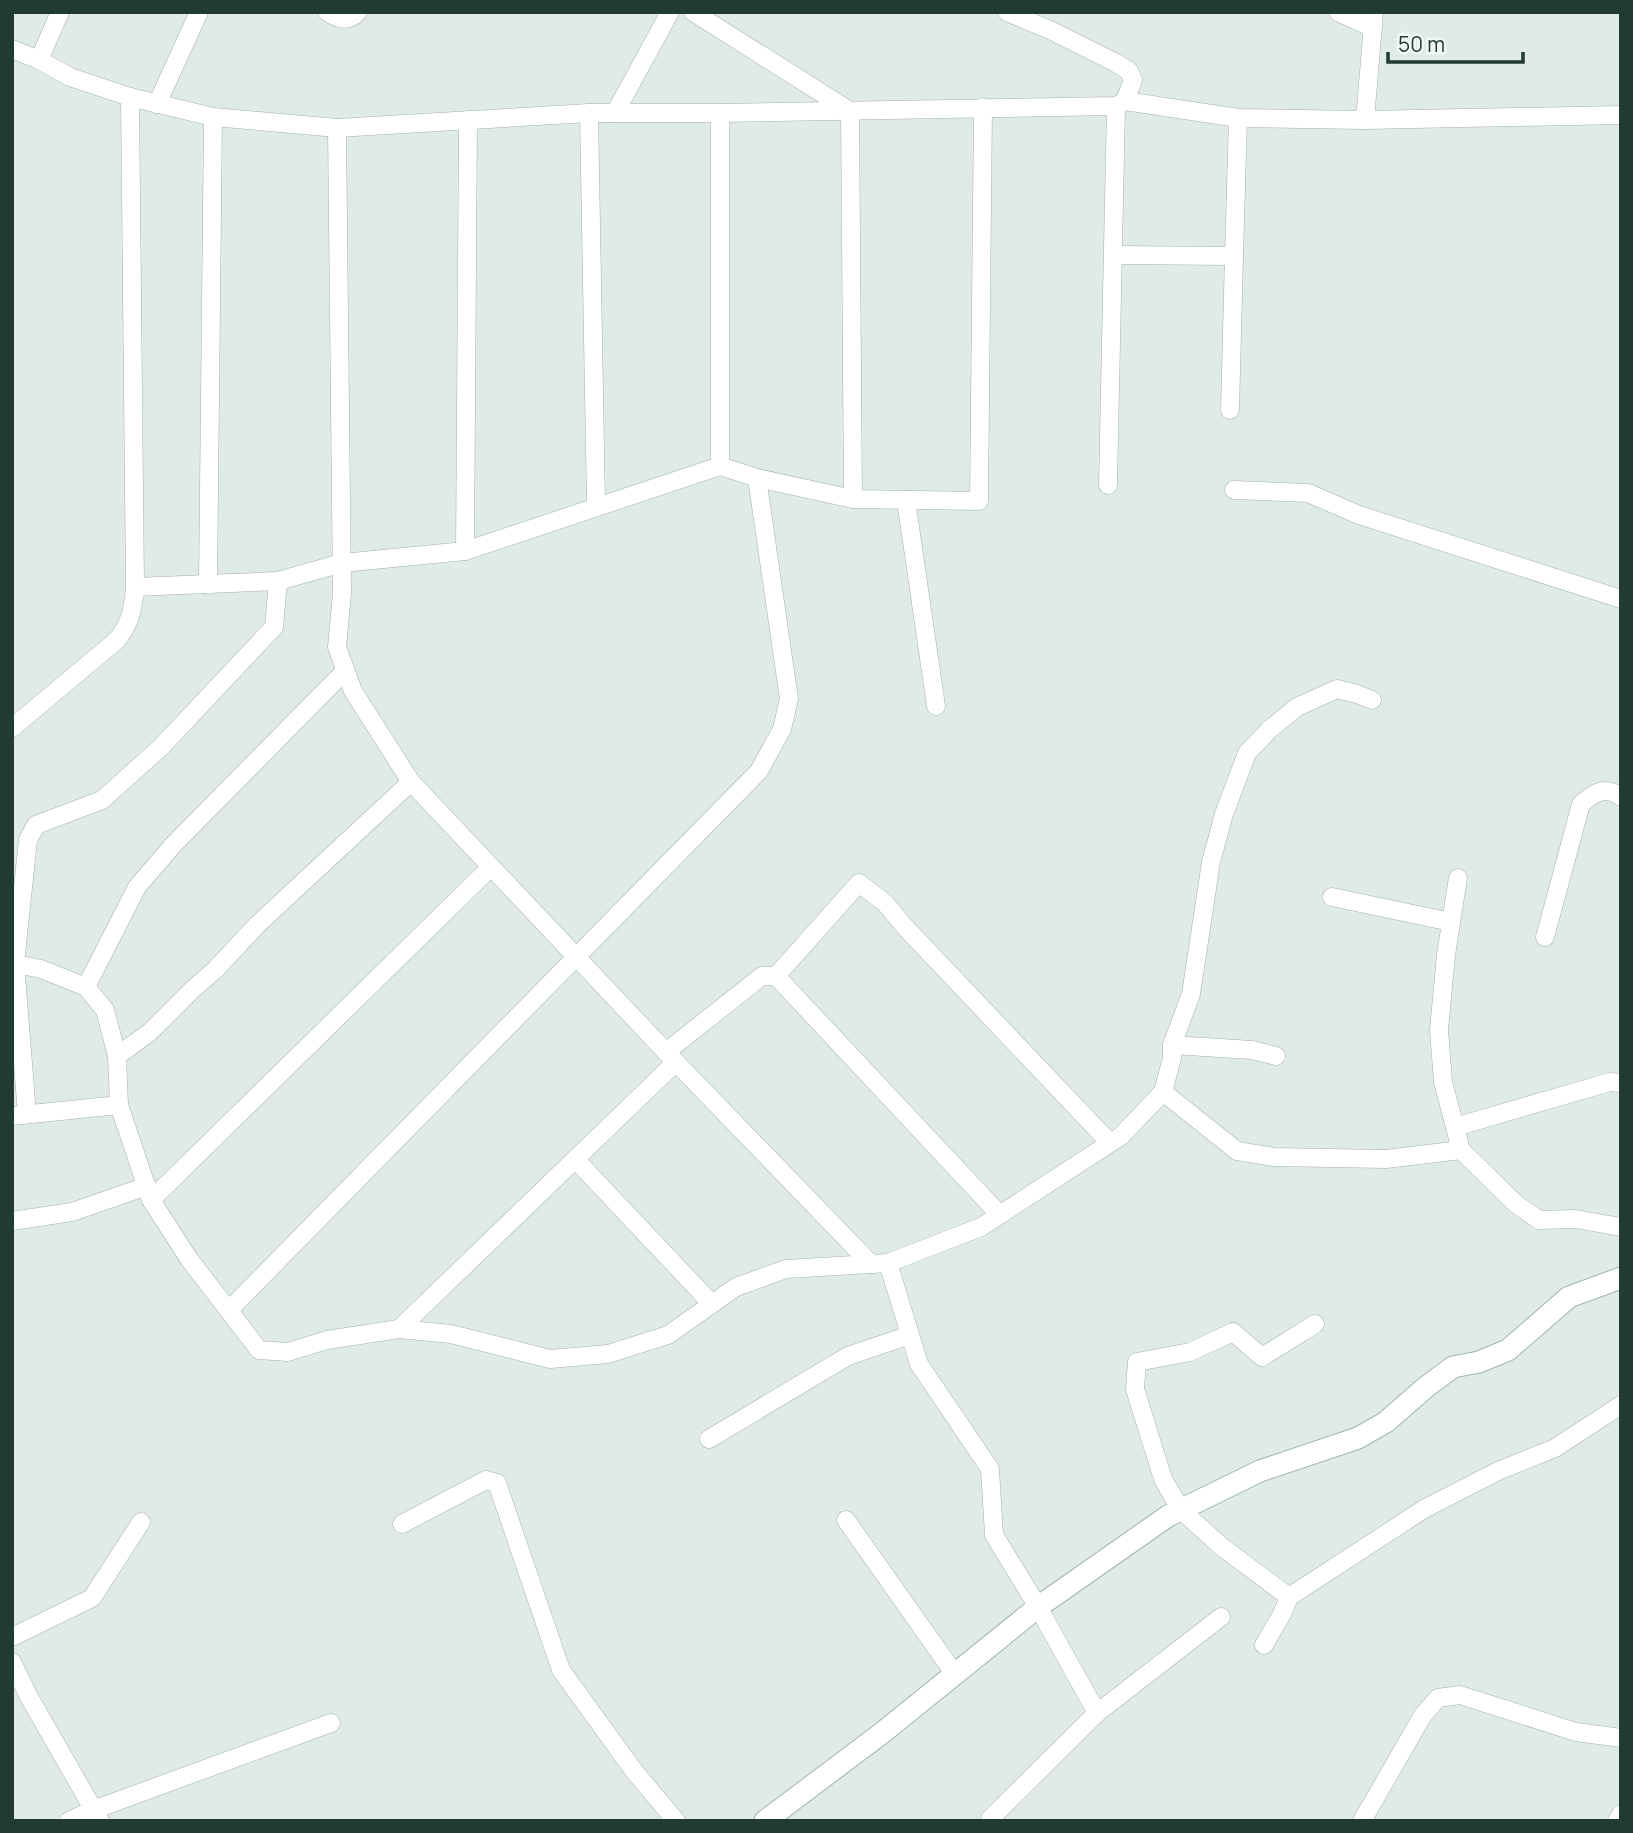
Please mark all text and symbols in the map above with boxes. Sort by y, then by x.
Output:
scale bar [1388,21,1523,65]
text: 50 m [1398,30,1445,58]

